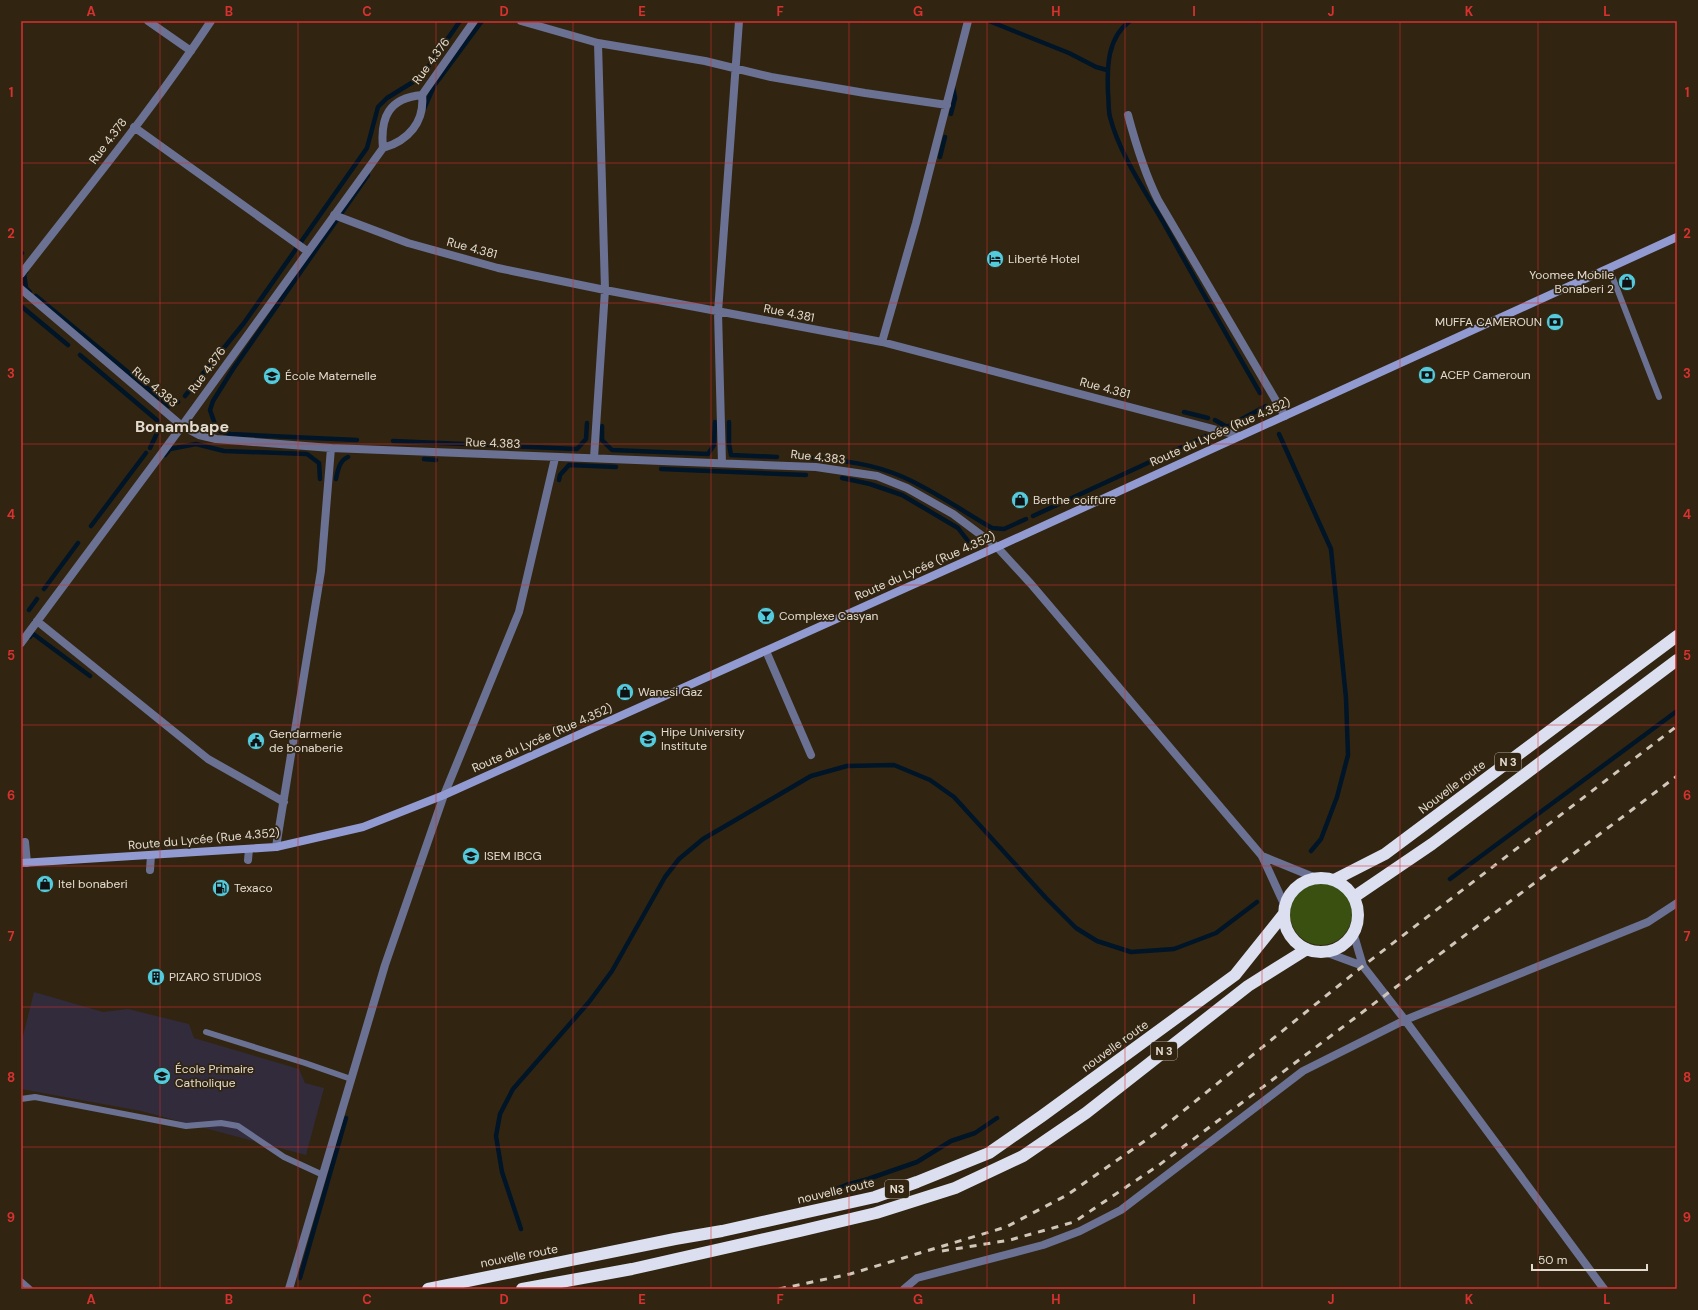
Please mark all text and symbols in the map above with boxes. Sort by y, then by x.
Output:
text: A [86,3,96,20]
text: B [225,3,233,20]
text: C [362,3,372,20]
text: D [499,3,509,20]
text: E [638,3,646,20]
text: F [776,3,784,20]
text: G [913,3,923,20]
text: H [1051,3,1061,20]
text: I [1192,3,1196,20]
text: J [1327,3,1335,20]
text: K [1465,3,1474,20]
text: L [1603,3,1611,20]
street label: Rue 4.376 [409,34,453,88]
text: 1 [9,84,13,101]
text: 1 [1685,84,1689,101]
street label: Rue 4.378 [85,115,131,167]
text: 2 [7,225,15,242]
text: 2 [1683,225,1691,242]
street label: Rue 4.381 [445,234,499,262]
hotel icon: Liberté Hotel [985,249,1005,269]
place label: Liberté Hotel [1008,251,1080,267]
place label: Yoomee Mobile Bonaberi 2 [1529,267,1614,297]
shop icon: Yoomee Mobile Bonaberi 2 [1617,272,1637,292]
street label: Rue 4.381 [762,300,816,326]
bank icon: MUFFA CAMEROUN [1545,312,1565,332]
place label: MUFFA CAMEROUN [1435,314,1542,330]
street label: Rue 4.376 [185,343,229,397]
street label: Rue 4.383 [129,363,181,411]
text: 3 [7,365,15,382]
bank icon: ACEP Cameroun [1417,365,1437,385]
text: 3 [1683,365,1691,382]
school or university icon: École Maternelle [262,366,282,386]
place label: ACEP Cameroun [1440,367,1531,383]
place label: École Maternelle [285,368,377,384]
street label: Rue 4.381 [1078,374,1132,402]
street label: Route du Lycée (Rue 4.352) [1147,394,1293,470]
district label: Bonambape [135,416,229,437]
street label: Rue 4.383 [465,434,521,452]
street label: Rue 4.383 [790,446,846,468]
shop icon: Berthe coiffure [1010,490,1030,510]
place label: Berthe coiffure [1033,492,1116,508]
text: 4 [7,506,15,523]
text: 4 [1683,506,1691,523]
street label: Route du Lycée (Rue 4.352) [852,528,998,604]
bar icon: Complexe Casyan [756,606,776,626]
place label: Complexe Casyan [779,608,879,624]
text: 5 [7,647,15,664]
text: 5 [1683,647,1691,664]
shop icon: Wanesi Gaz [615,682,635,702]
place label: Wanesi Gaz [638,684,702,700]
street label: Route du Lycée (Rue 4.352) [469,700,615,776]
place label: Hipe University Institute [661,724,745,754]
place label: Gendarmerie de bonaberie [269,726,343,756]
school or university icon: Hipe University Institute [638,729,658,749]
public building icon: Gendarmerie de bonaberie [246,731,266,751]
road number: N 3 [1495,753,1521,771]
street label: Nouvelle route [1415,756,1489,817]
text: 6 [7,787,15,804]
text: 6 [1683,787,1691,804]
street label: Route du Lycée (Rue 4.352) [128,824,280,854]
school or university icon: ISEM IBCG [461,846,481,866]
place label: ISEM IBCG [484,848,542,864]
shop icon: Itel bonaberi [35,874,55,894]
place label: Itel bonaberi [58,876,128,892]
fuel station icon: Texaco [211,878,231,898]
place label: Texaco [234,880,273,896]
text: 7 [8,928,15,945]
text: 7 [1684,928,1691,945]
building icon: PIZARO STUDIOS [146,967,166,987]
place label: PIZARO STUDIOS [169,969,262,985]
street label: nouvelle route [1078,1016,1152,1076]
road number: N 3 [1151,1042,1177,1060]
place label: École Primaire Catholique [175,1061,254,1091]
school or university icon: École Primaire Catholique [152,1066,172,1086]
text: 8 [7,1069,15,1086]
text: 8 [1683,1069,1691,1086]
street label: nouvelle route [796,1174,876,1208]
road number: N3 [885,1180,909,1198]
text: 9 [7,1209,15,1226]
text: 9 [1683,1209,1691,1226]
street label: nouvelle route [479,1241,559,1271]
scale bar [1532,1246,1647,1272]
text: 50 m [1538,1252,1567,1268]
text: A [86,1291,96,1308]
text: B [225,1291,233,1308]
text: C [362,1291,372,1308]
text: D [499,1291,509,1308]
text: E [638,1291,646,1308]
text: F [776,1291,784,1308]
text: G [913,1291,923,1308]
text: H [1051,1291,1061,1308]
text: I [1192,1291,1196,1308]
text: J [1327,1291,1335,1308]
text: K [1465,1291,1474,1308]
text: L [1603,1291,1611,1308]

